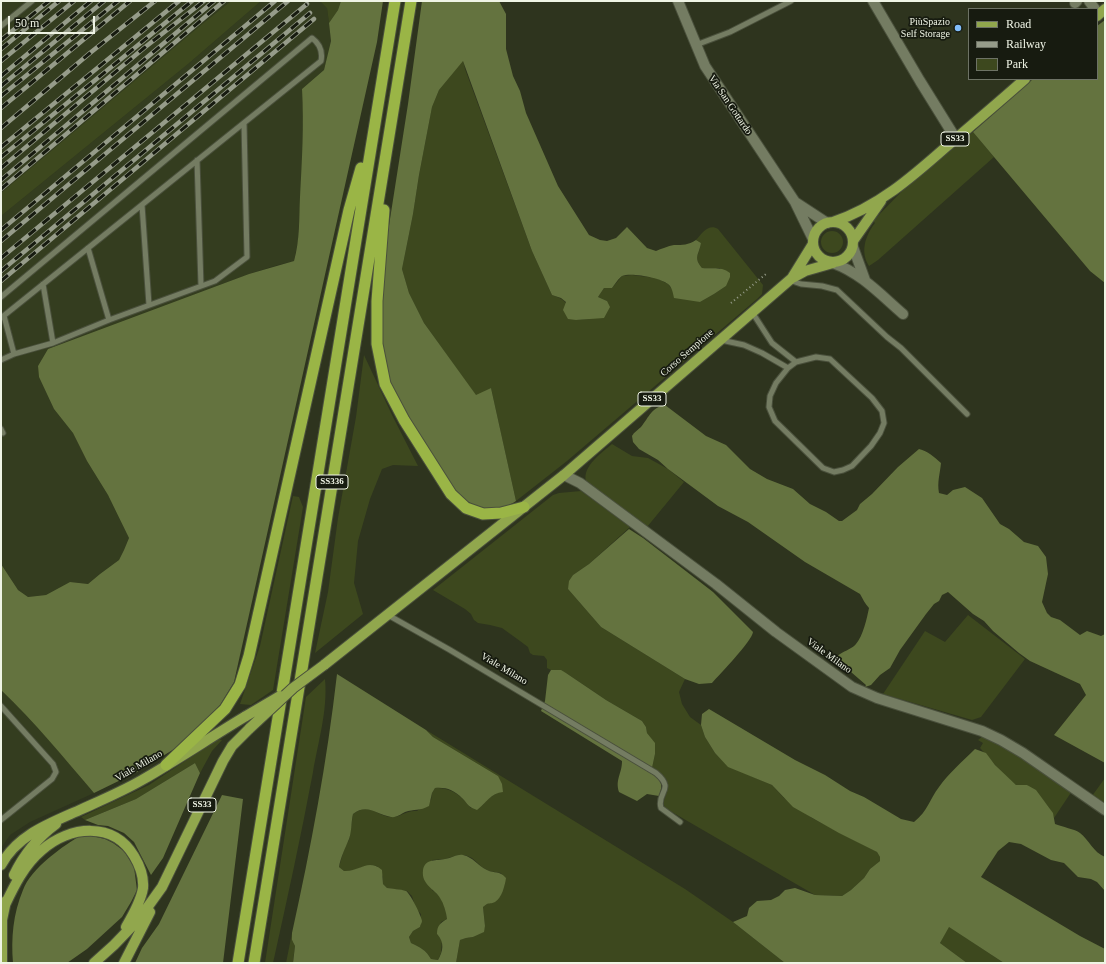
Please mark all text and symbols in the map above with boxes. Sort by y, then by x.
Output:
scale bar [10,8,97,34]
legend [968,8,1098,80]
text: 50 m [15,16,39,30]
place label: PiùSpazio Self Storage [901,16,950,40]
text: Road [1006,17,1031,31]
marker: PiùSpazio Self Storage [953,23,963,33]
text: Railway [1006,37,1046,51]
text: Park [1006,57,1028,71]
street label: Via San Gottardo [706,73,754,137]
road number: SS33 [941,132,969,146]
street label: Corso Sempione [658,327,716,379]
road number: SS33 [638,392,666,406]
road number: SS336 [316,475,348,489]
street label: Viale Milano [804,636,854,676]
street label: Viale Milano [478,650,530,688]
street label: Viale Milano [113,748,165,784]
road number: SS33 [188,798,216,812]

